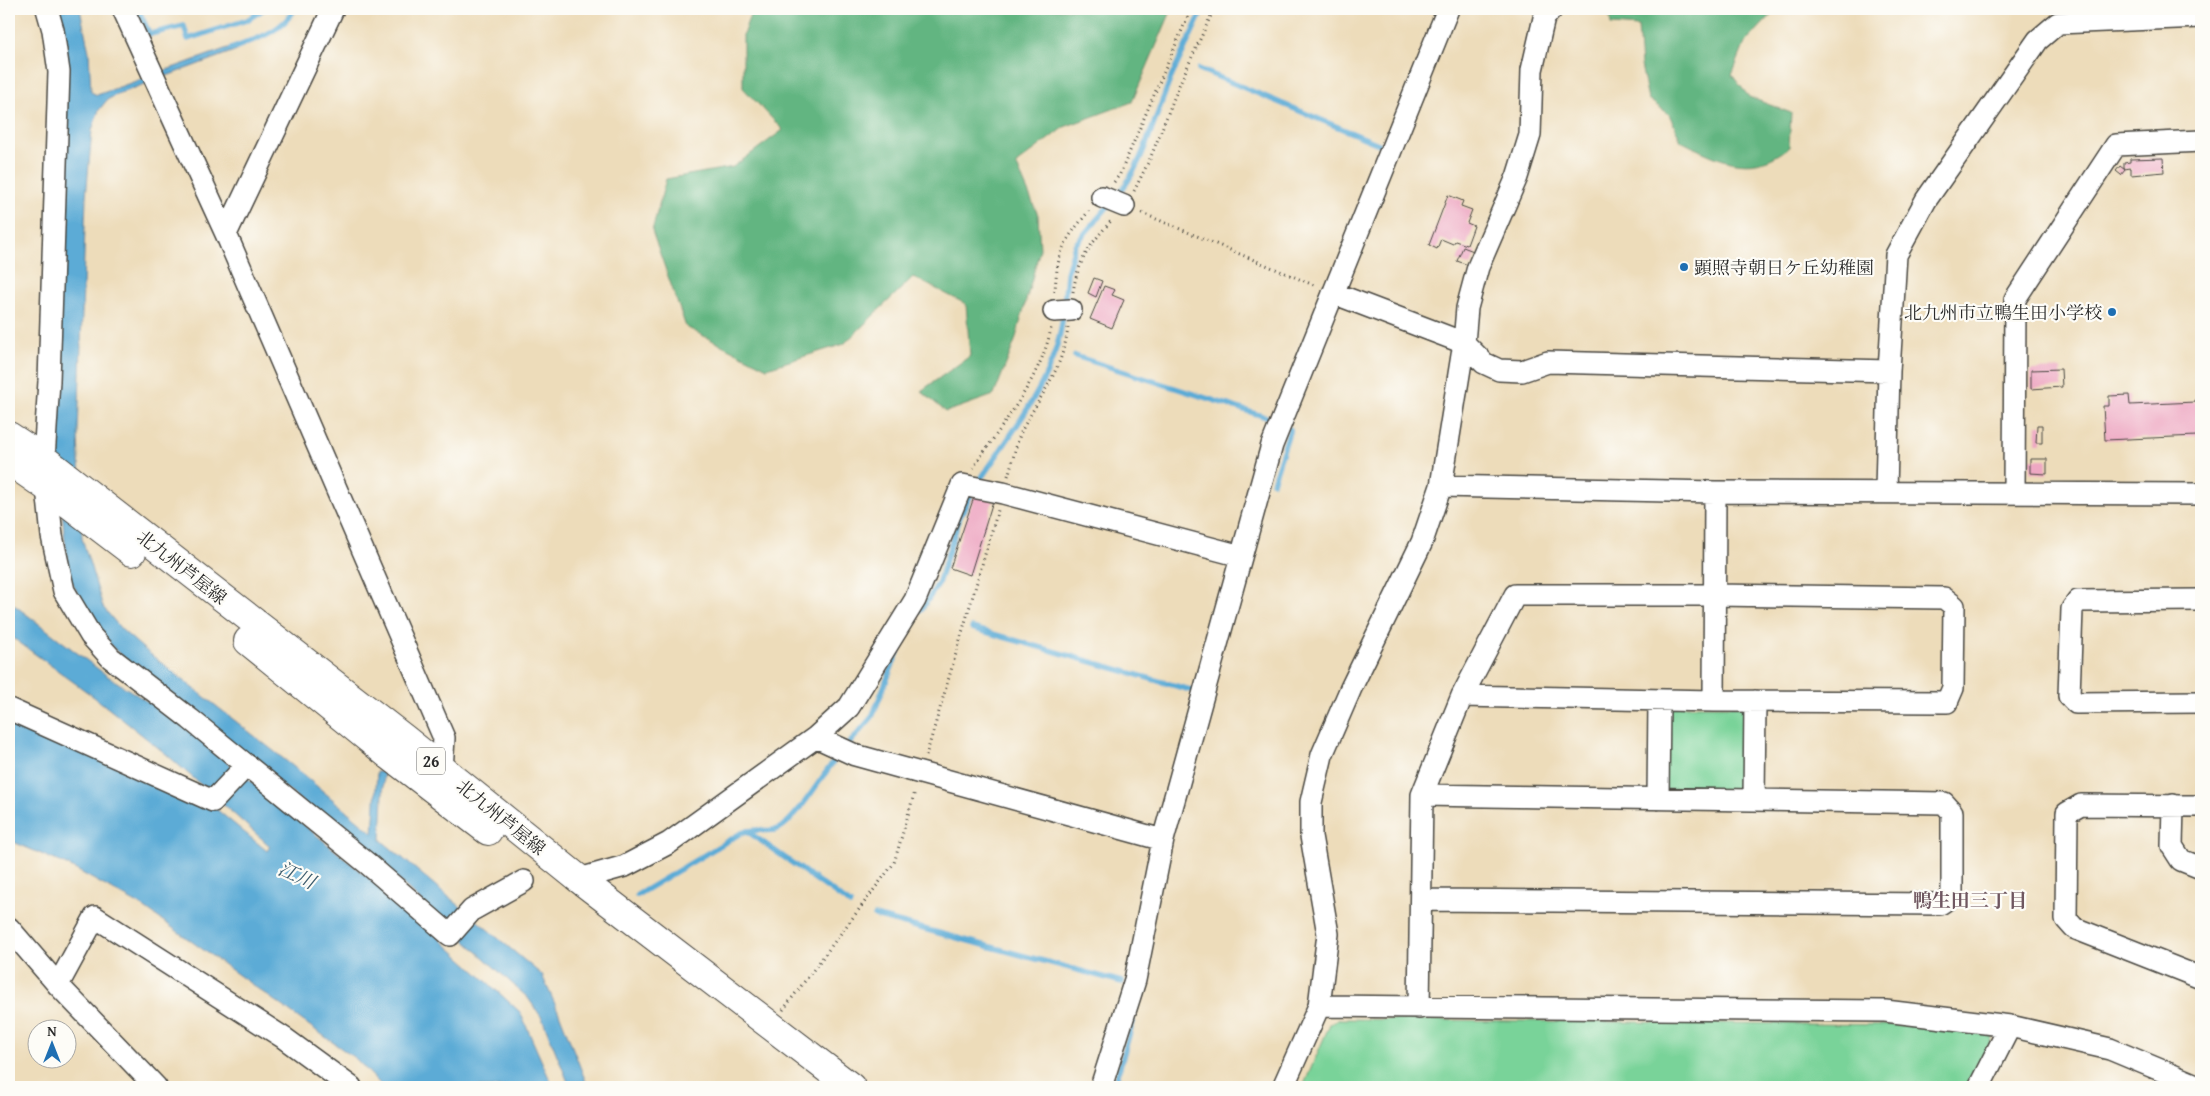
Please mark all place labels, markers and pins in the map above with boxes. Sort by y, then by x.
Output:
place label: 顕照寺朝日ケ丘幼稚園 [1694,254,1874,281]
marker: 顕照寺朝日ケ丘幼稚園 [1678,261,1690,273]
place label: 北九州市立鴨生田小学校 [1904,299,2102,326]
marker: 北九州市立鴨生田小学校 [2106,306,2118,318]

